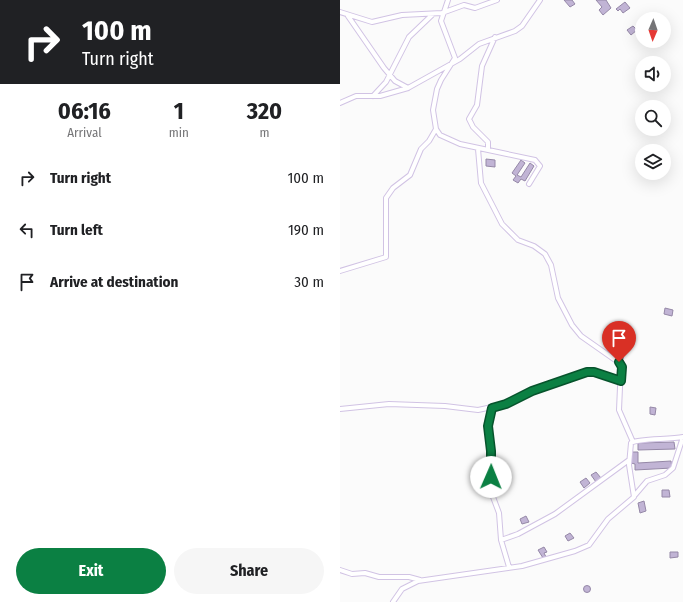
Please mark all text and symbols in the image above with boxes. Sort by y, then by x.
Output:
north arrow [635,12,671,48]
map controls [635,12,671,180]
text: 100 m [82,14,152,47]
icon: right [16,16,68,68]
text: Turn right [82,48,154,70]
button: sound [635,56,671,92]
text: 06:16 [58,97,111,125]
text: 1 [174,97,184,125]
text: 320 [247,97,282,125]
button: search [635,100,671,136]
text: Arrival [67,125,102,140]
text: min [169,125,189,140]
text: m [259,125,269,140]
button: layers [635,144,671,180]
icon: right [16,167,38,189]
text: Turn right [50,169,111,187]
text: 100 m [287,169,324,187]
icon: left [16,219,38,241]
text: Turn left [50,221,103,239]
text: 190 m [288,221,324,239]
icon: arrive [16,271,38,293]
text: Arrive at destination [50,273,178,291]
text: 30 m [294,273,324,291]
pin [602,321,636,362]
icon: arrive [608,327,630,349]
position arrow [470,456,512,498]
button: Exit [16,548,166,594]
button: Share [174,548,324,594]

